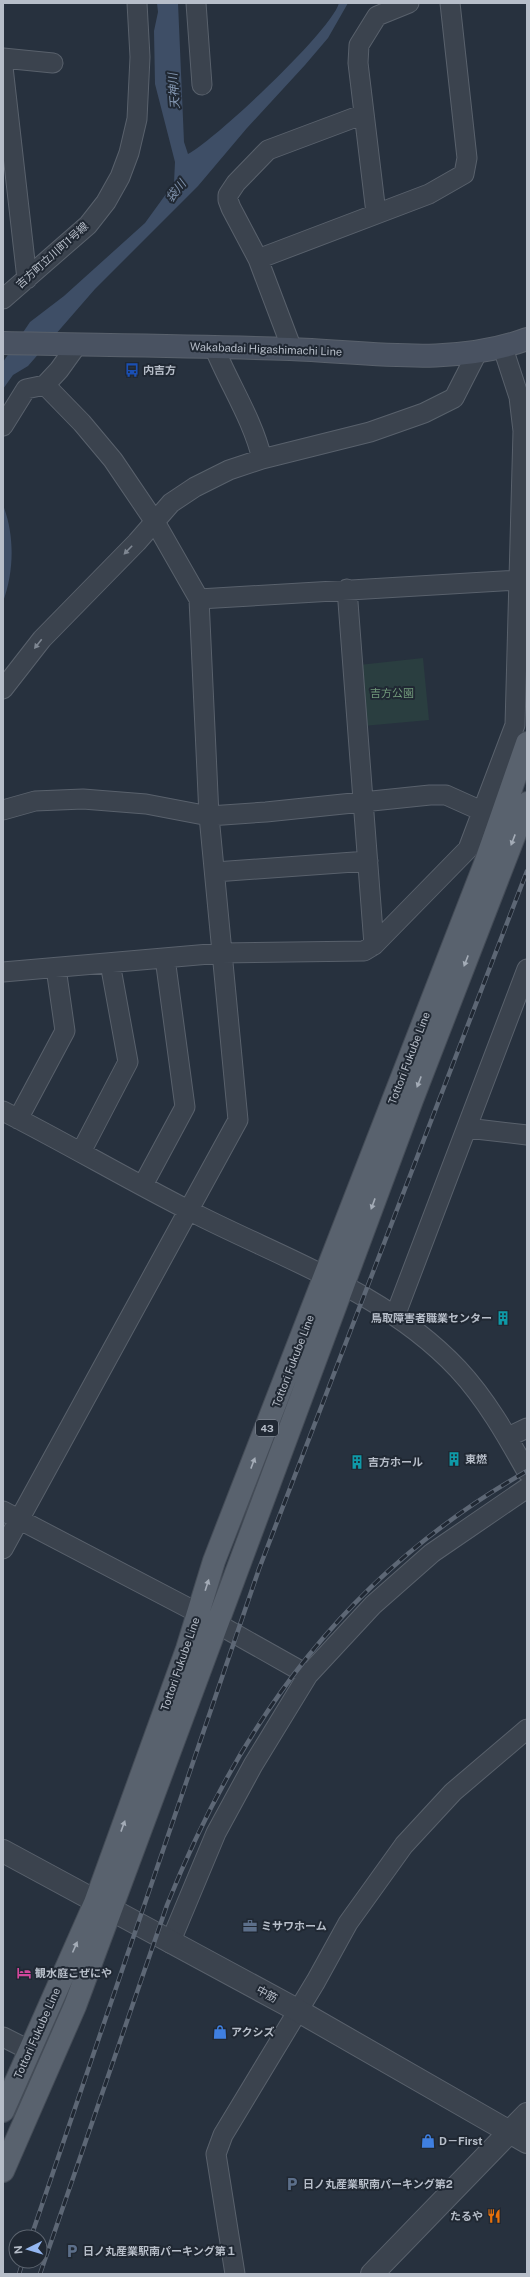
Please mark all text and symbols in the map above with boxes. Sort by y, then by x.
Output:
water label: 天神川 [166,71,182,109]
water label: 袋川 [163,176,190,205]
street label: 吉方町立川町1号線 [14,220,90,290]
street label: Wakabadai Higashimachi Line [190,340,342,358]
bus stop icon: 内吉方 [124,362,140,378]
place label: 内吉方 [143,364,176,376]
one-way arrow [123,545,133,555]
one-way arrow [34,638,42,649]
park label: 吉方公園 [370,687,414,699]
one-way arrow [510,834,516,846]
one-way arrow [463,956,469,968]
street label: Tottori Fukube Line [386,1010,432,1106]
one-way arrow [415,1077,421,1089]
one-way arrow [370,1198,376,1210]
building icon: 鳥取障害者職業センター [495,1310,511,1326]
place label: 鳥取障害者職業センター [371,1312,492,1324]
street label: Tottori Fukube Line [270,1313,316,1409]
road number: 43 [256,1420,278,1436]
building icon: 東燃 [446,1451,462,1467]
place label: 東燃 [465,1453,487,1465]
building icon: 吉方ホール [349,1454,365,1470]
place label: 吉方ホール [368,1456,423,1468]
one-way arrow [250,1457,256,1469]
one-way arrow [204,1578,210,1590]
street label: Tottori Fukube Line [158,1616,202,1712]
one-way arrow [120,1820,126,1832]
office icon: ミサワホーム [242,1918,258,1934]
place label: ミサワホーム [261,1920,327,1932]
one-way arrow [72,1942,78,1953]
hotel icon: 観水庭こぜにや [16,1965,32,1981]
place label: 観水庭こぜにや [35,1967,112,1979]
street label: 中筋 [254,1984,280,2004]
street label: Tottori Fukube Line [12,1986,62,2080]
shop icon: アクシズ [212,2024,228,2040]
place label: アクシズ [231,2026,274,2038]
shop icon: D－First [420,2133,436,2149]
place label: D－First [439,2135,483,2147]
parking icon: 日ノ丸産業駅南パーキング第2 [284,2176,300,2192]
place label: 日ノ丸産業駅南パーキング第2 [303,2178,453,2190]
restaurant icon: たるや [486,2208,502,2224]
place label: たるや [450,2210,483,2222]
north arrow [8,2229,48,2269]
parking icon: 日ノ丸産業駅南パーキング第１ [64,2243,80,2259]
text: N [12,2245,24,2255]
place label: 日ノ丸産業駅南パーキング第１ [83,2245,237,2257]

